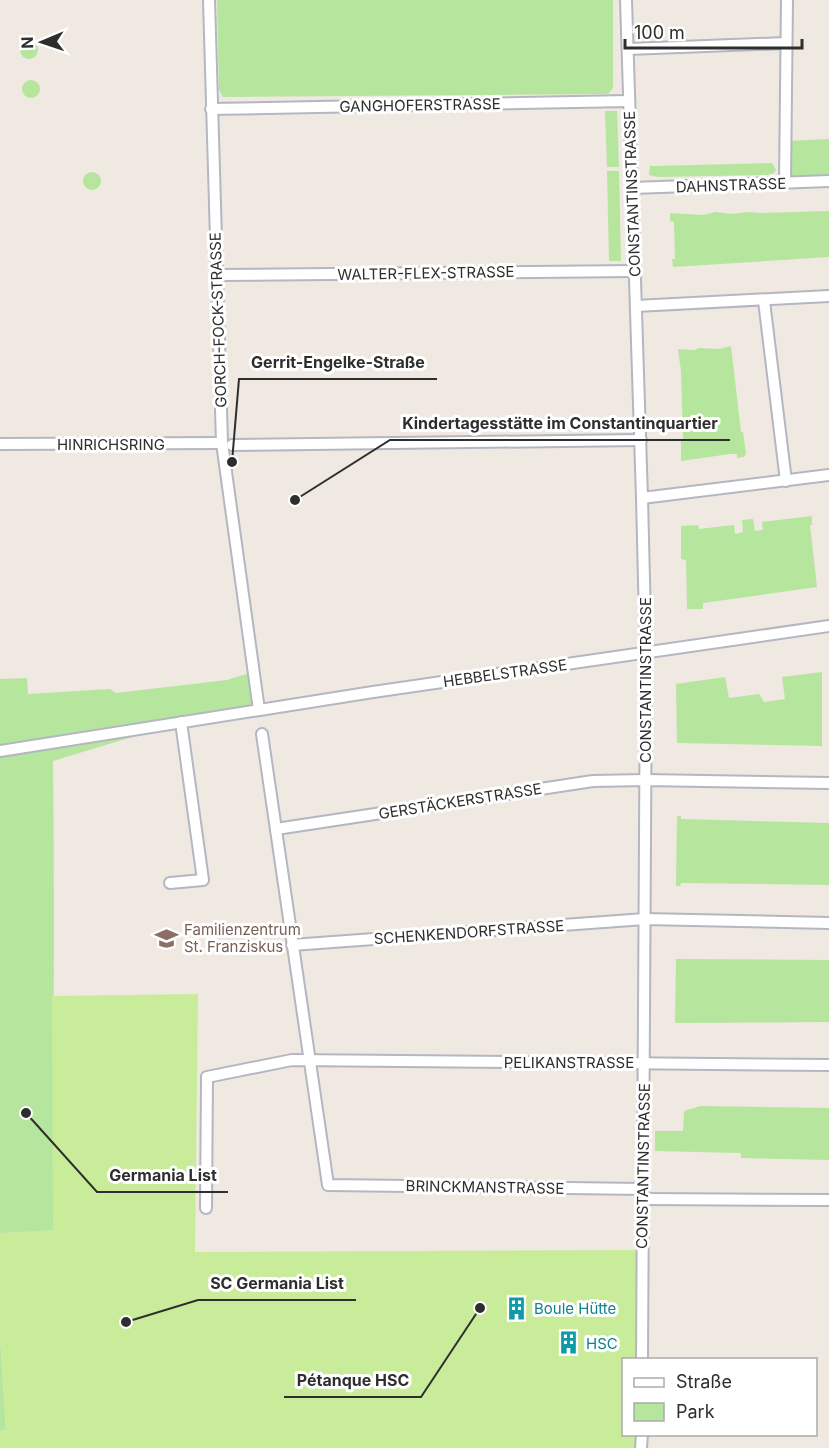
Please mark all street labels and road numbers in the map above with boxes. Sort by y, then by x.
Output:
street label: GANGHOFERSTRASSE [339,94,501,116]
street label: CONSTANTINSTRASSE [620,111,644,277]
street label: DAHNSTRASSE [675,174,787,196]
street label: GORCH-FOCK-STRASSE [205,232,231,408]
street label: WALTER-FLEX-STRASSE [337,262,515,284]
street label: HINRICHSRING [57,435,165,454]
street label: CONSTANTINSTRASSE [636,597,655,763]
street label: HEBBELSTRASSE [442,655,568,691]
street label: GERSTÄCKERSTRASSE [377,779,543,823]
street label: SCHENKENDORFSTRASSE [373,916,565,948]
street label: PELIKANSTRASSE [504,1053,634,1072]
street label: CONSTANTINSTRASSE [632,1083,654,1249]
street label: BRINCKMANSTRASSE [406,1176,564,1198]

